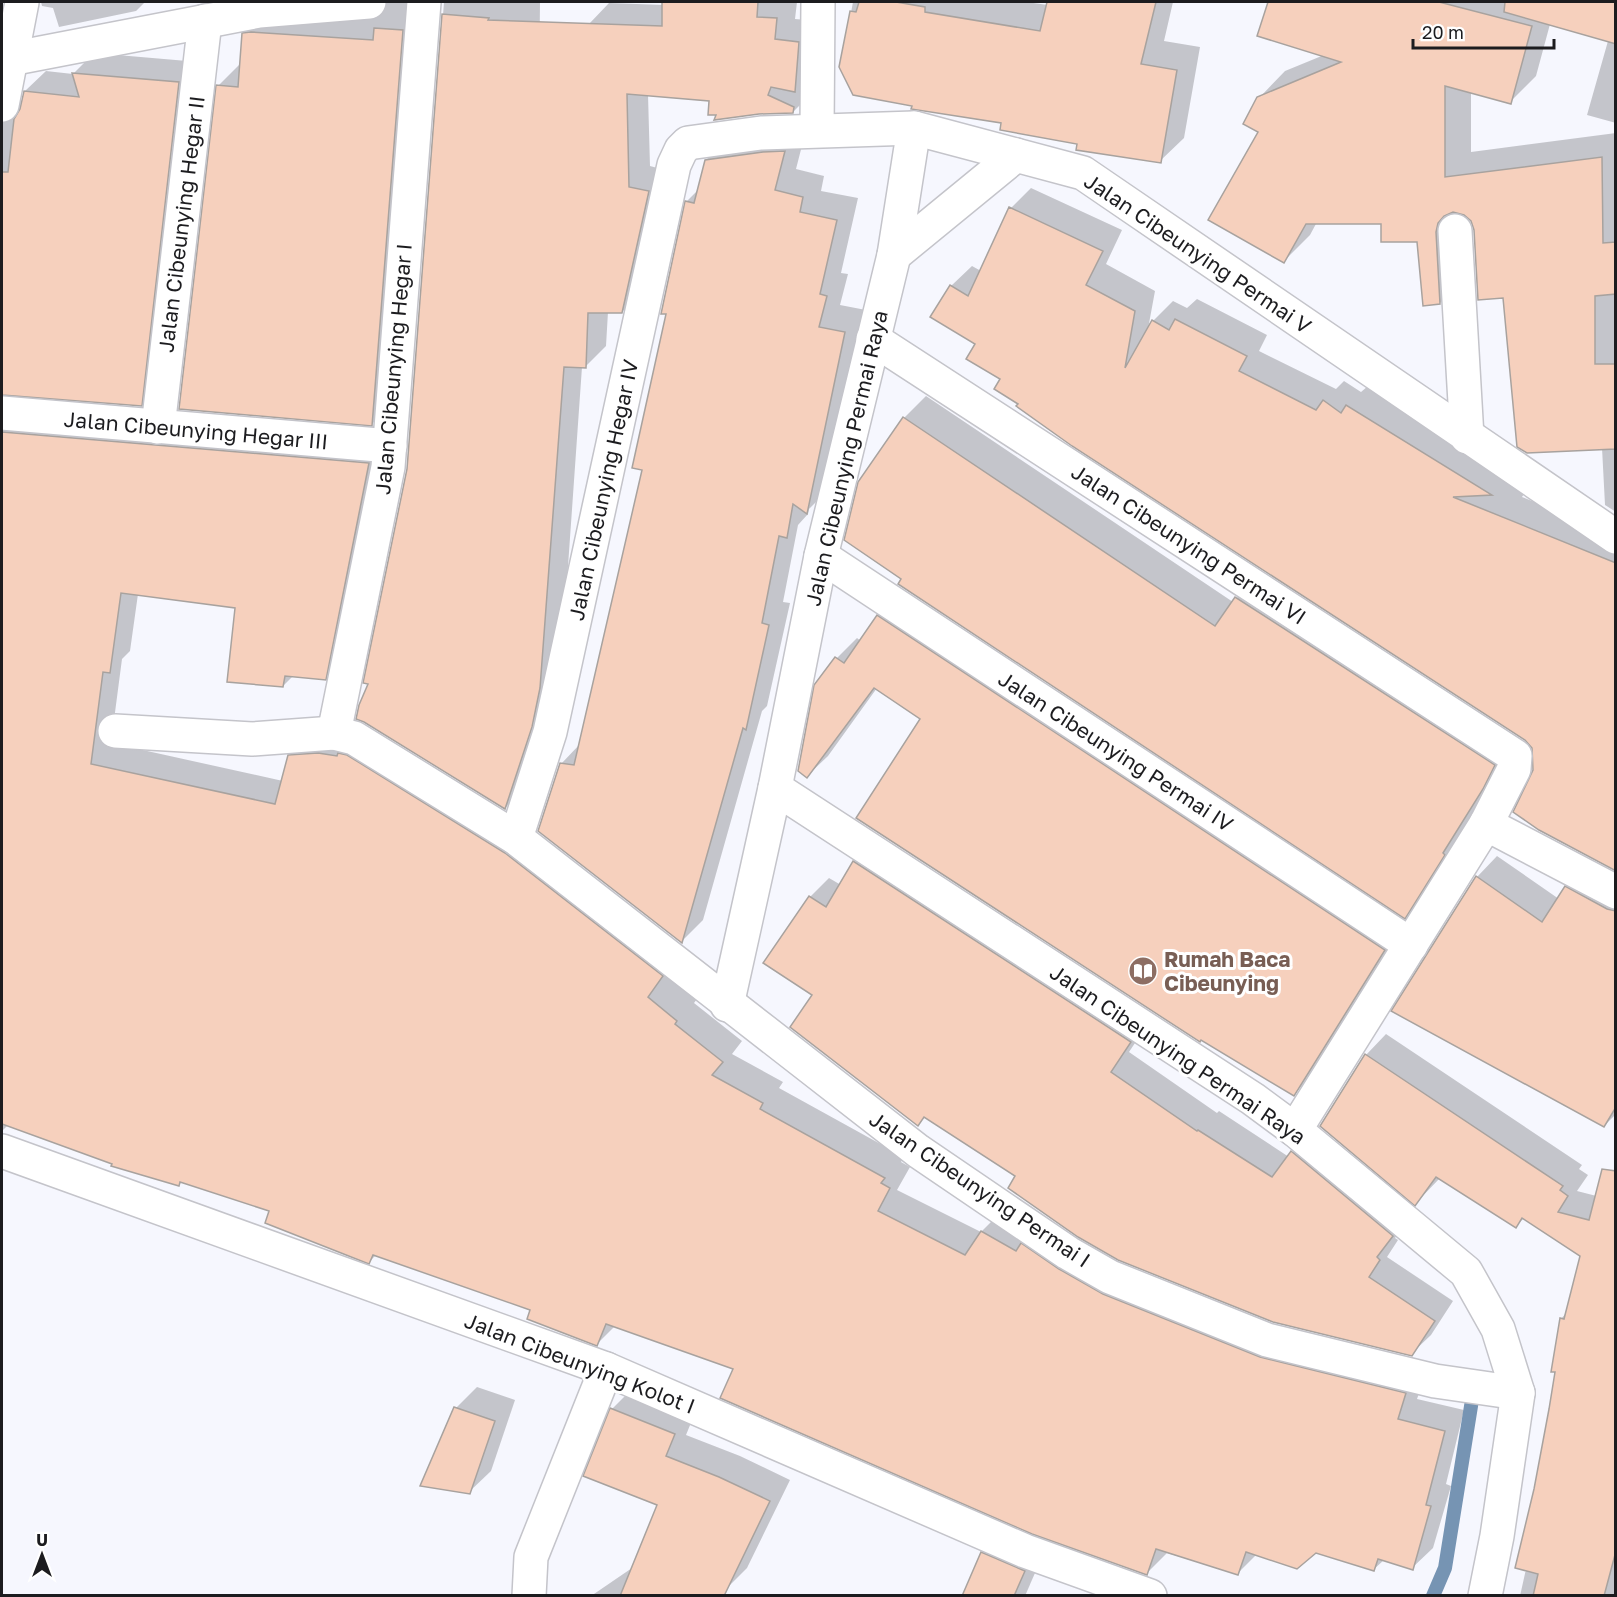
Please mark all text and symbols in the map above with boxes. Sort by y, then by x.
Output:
scale bar [1413,12,1554,50]
text: 20 m [1422,21,1464,43]
street label: Jalan Cibeunying Hegar II [152,94,210,354]
street label: Jalan Cibeunying Permai V [1080,167,1316,339]
street label: Jalan Cibeunying Hegar I [369,242,417,496]
street label: Jalan Cibeunying Permai Raya [799,308,893,608]
street label: Jalan Cibeunying Hegar IV [563,357,643,623]
street label: Jalan Cibeunying Hegar III [63,405,329,455]
street label: Jalan Cibeunying Permai VI [1067,458,1311,630]
street label: Jalan Cibeunying Permai IV [994,665,1238,837]
place label: Rumah Baca Cibeunying [1164,946,1291,996]
library icon: Rumah Baca Cibeunying [1127,955,1159,987]
street label: Jalan Cibeunying Permai Raya [1045,959,1311,1149]
street label: Jalan Cibeunying Permai I [865,1105,1095,1273]
street label: Jalan Cibeunying Kolot I [461,1307,699,1419]
north arrow [12,1525,72,1585]
text: U [36,1530,48,1550]

